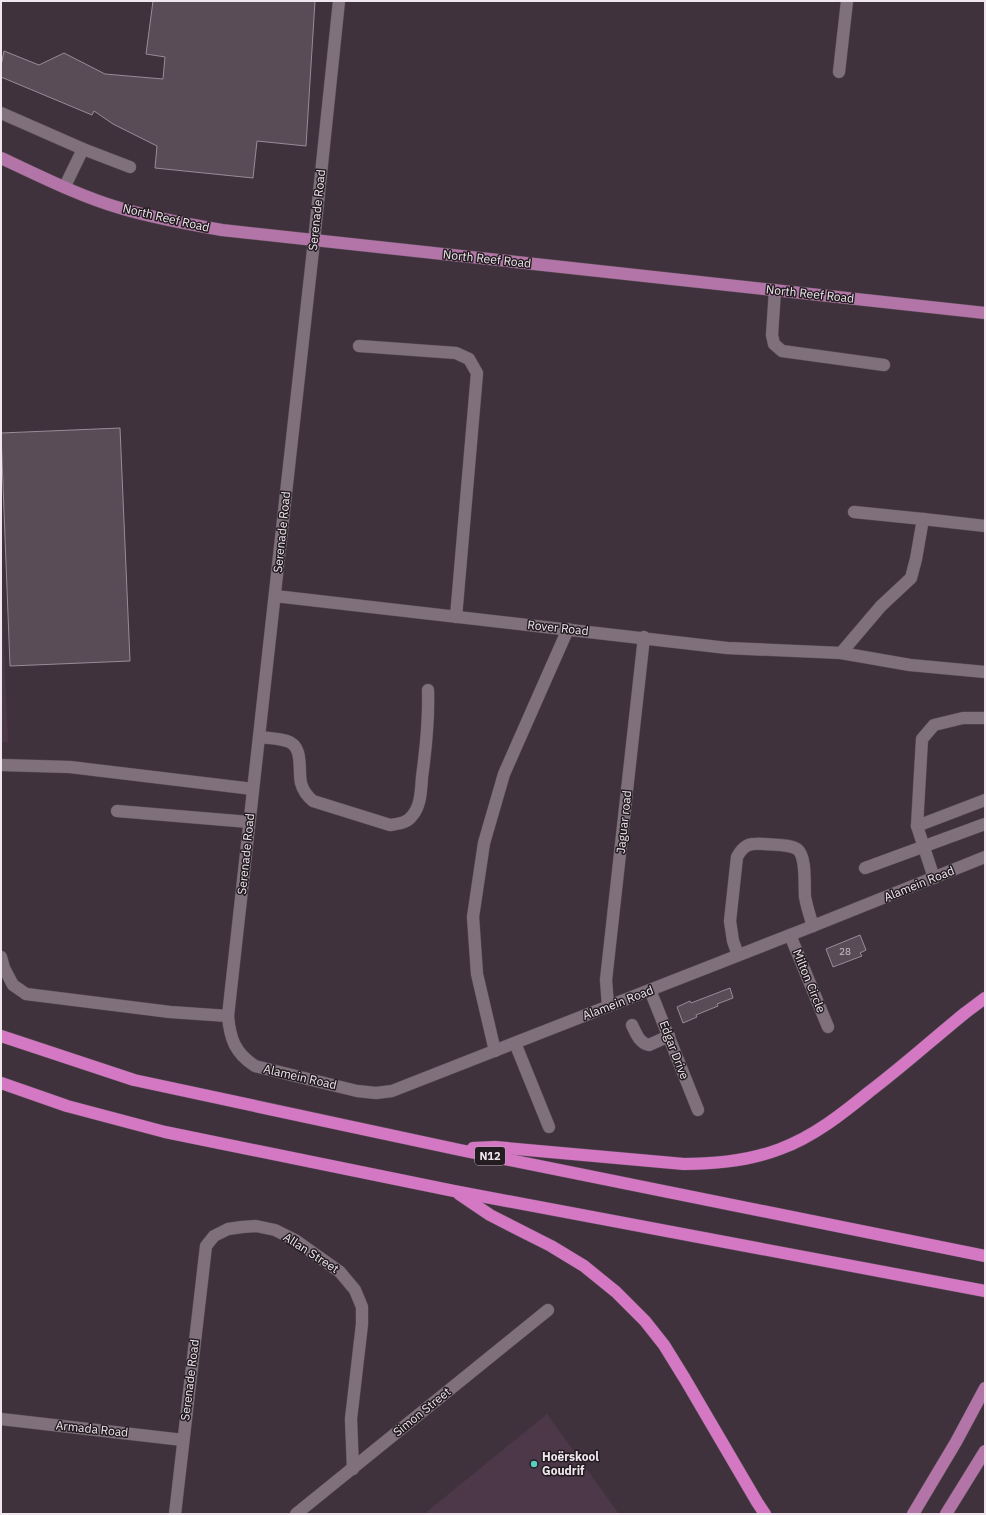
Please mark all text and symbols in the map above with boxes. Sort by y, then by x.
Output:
street label: Serenade Road [305,169,328,251]
street label: North Reef Road [121,200,211,235]
street label: North Reef Road [442,246,532,271]
street label: North Reef Road [765,281,855,306]
street label: Serenade Road [270,491,293,573]
street label: Rover Road [527,617,589,638]
street label: Jaguar road [613,789,634,854]
street label: Serenade Road [234,813,257,895]
street label: Alamein Road [881,863,956,904]
house number: 28 [839,945,851,958]
street label: Milton Circle [790,947,829,1015]
street label: Alamein Road [580,982,655,1023]
street label: Edgar Drive [656,1018,693,1082]
street label: Alamein Road [262,1061,338,1092]
road number: N12 [475,1147,505,1165]
street label: Allan Street [281,1229,342,1276]
street label: Serenade Road [177,1338,202,1421]
street label: Simon Street [390,1384,454,1439]
street label: Armada Road [55,1417,129,1440]
place label: Hoërskool Goudrif [542,1449,599,1478]
marker: Hoërskool Goudrif [529,1459,539,1469]

